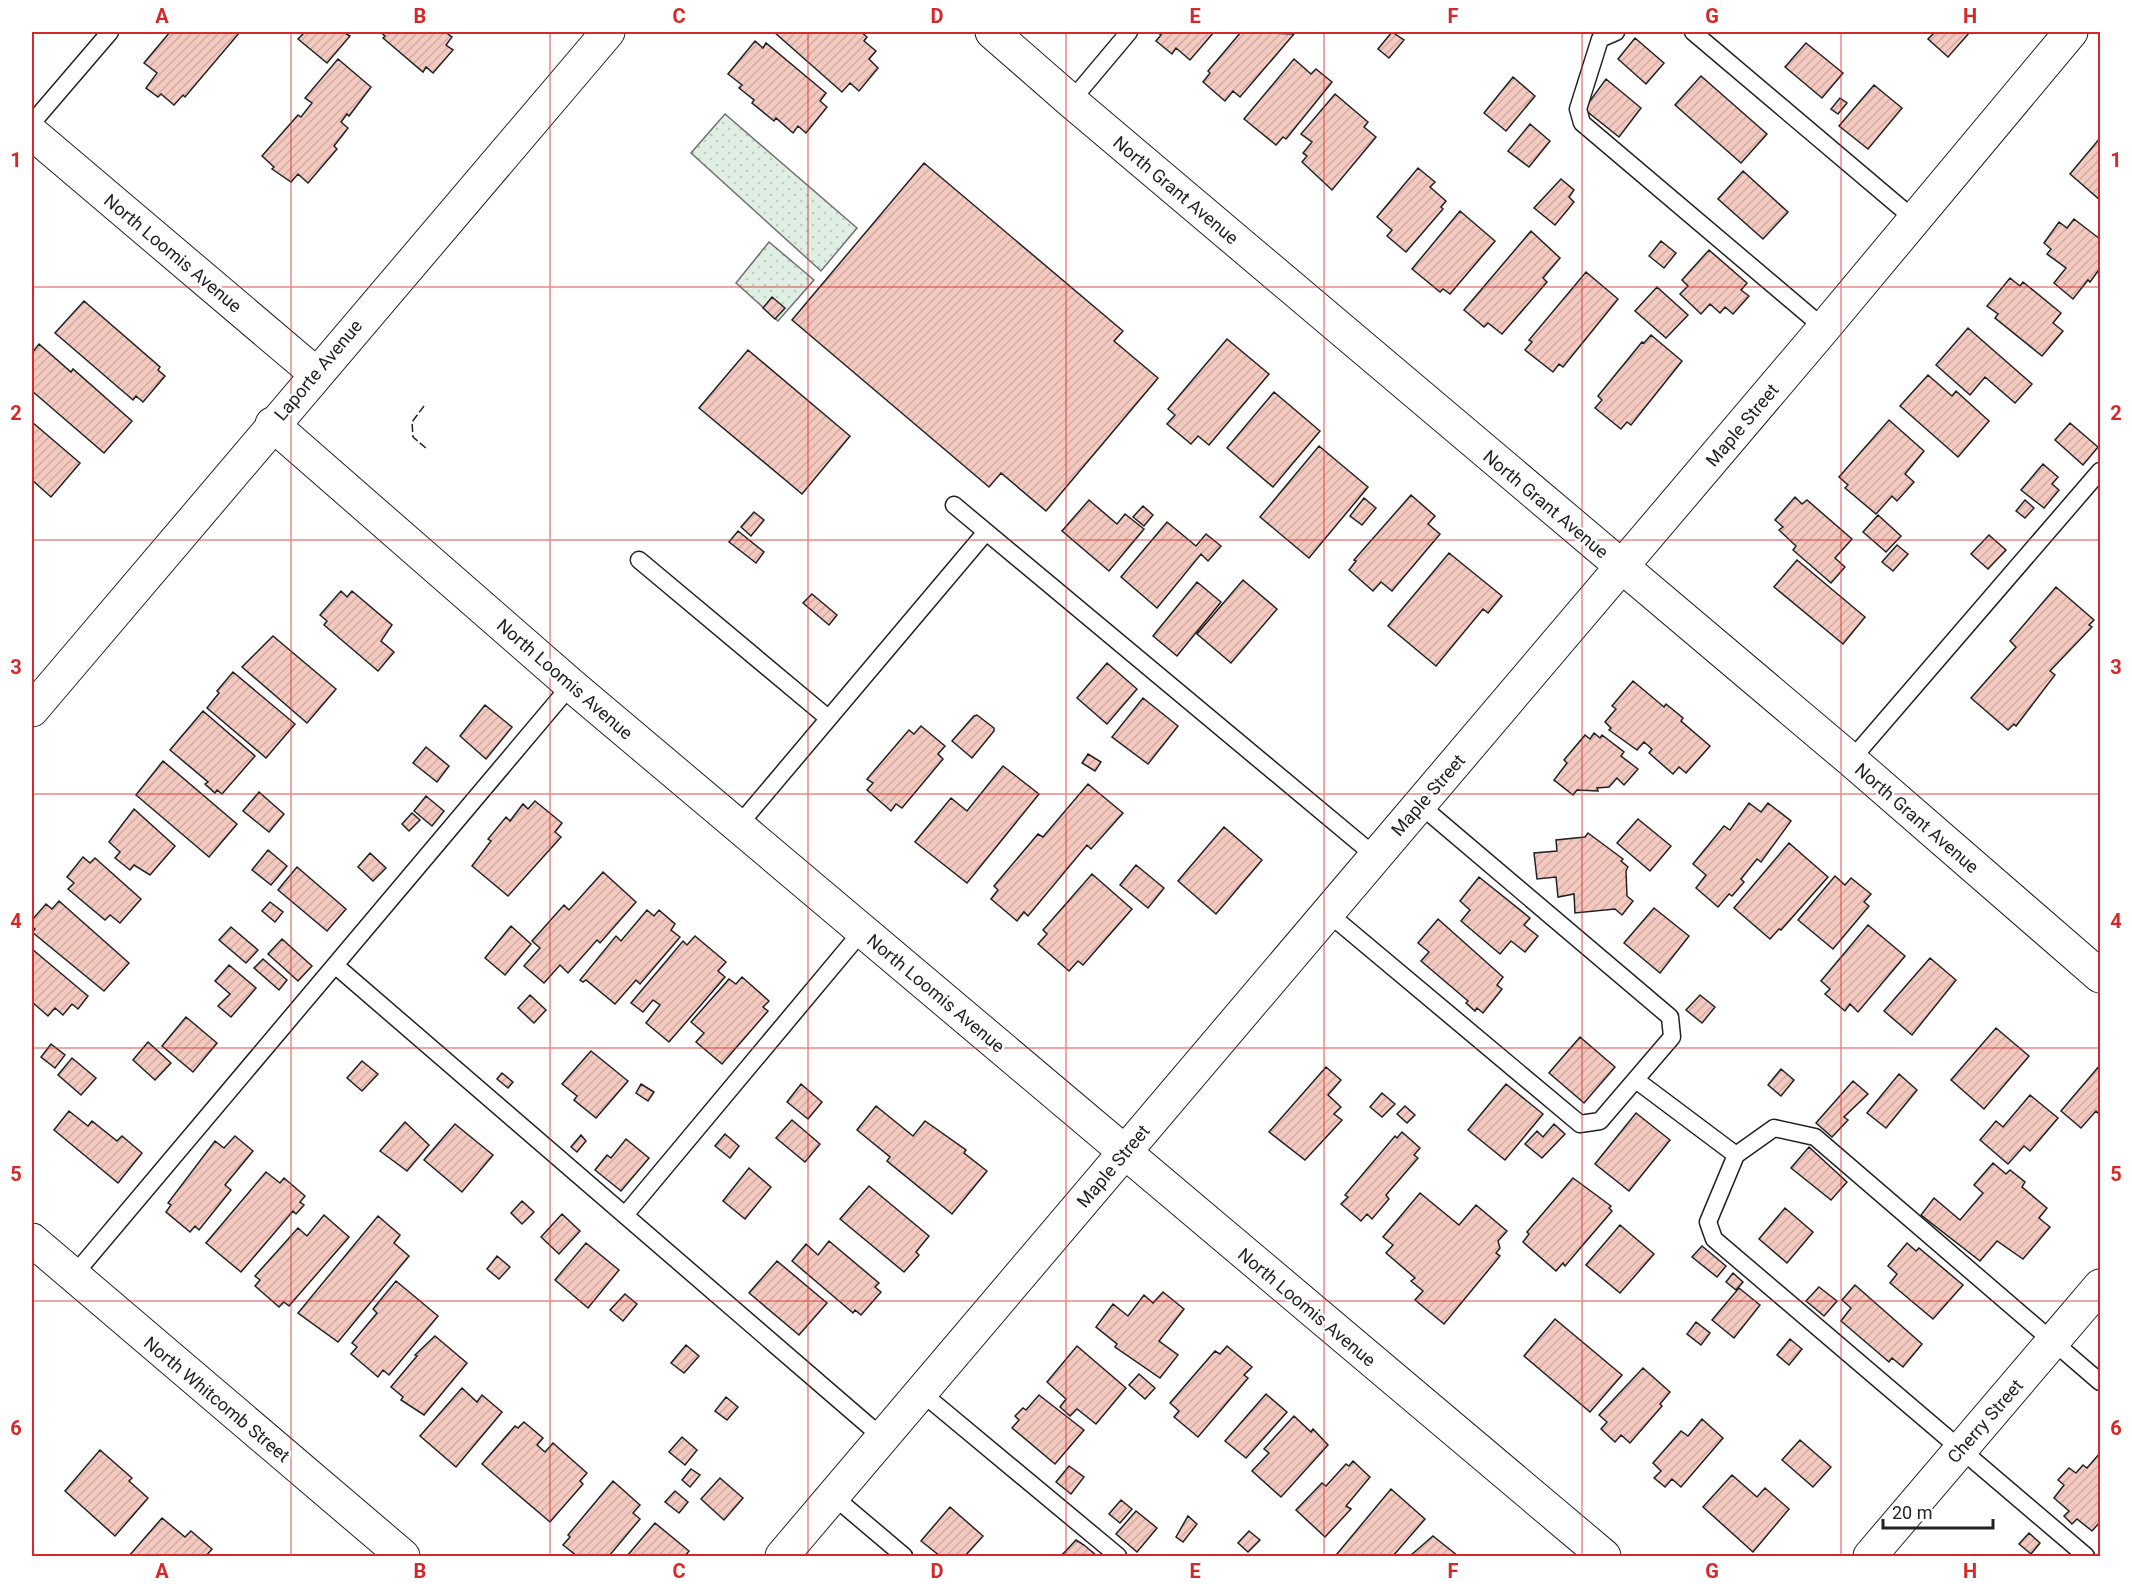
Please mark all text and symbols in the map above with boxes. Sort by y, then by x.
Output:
text: A [155,4,169,28]
text: B [414,4,426,28]
text: C [672,4,686,28]
text: D [931,4,944,28]
text: E [1189,4,1201,28]
text: F [1448,4,1459,28]
text: G [1705,4,1719,28]
text: H [1963,4,1977,28]
street label: North Grant Avenue [1109,132,1243,248]
text: 1 [10,148,22,172]
text: 1 [2110,148,2122,172]
street label: North Loomis Avenue [100,189,246,317]
street label: Laporte Avenue [270,315,366,425]
street label: Maple Street [1701,379,1783,471]
text: 2 [10,401,22,425]
text: 2 [2110,401,2122,425]
street label: North Grant Avenue [1479,446,1613,562]
street label: North Loomis Avenue [493,614,637,744]
text: 3 [10,655,22,679]
text: 3 [2110,655,2122,679]
street label: Maple Street [1387,750,1469,840]
street label: North Grant Avenue [1851,759,1983,877]
text: 4 [10,909,22,933]
text: 4 [2110,909,2122,933]
street label: North Loomis Avenue [863,929,1009,1057]
street label: Maple Street [1072,1120,1154,1212]
text: 5 [10,1162,22,1186]
text: 5 [2110,1162,2122,1186]
street label: North Loomis Avenue [1234,1243,1380,1371]
street label: North Whitcomb Street [140,1332,294,1466]
street label: Cherry Street [1943,1375,2027,1467]
text: 6 [10,1416,22,1440]
text: 6 [2110,1416,2122,1440]
scale bar [1883,1492,1992,1530]
text: 20 m [1892,1502,1932,1523]
text: A [155,1559,169,1583]
text: B [414,1559,426,1583]
text: C [672,1559,686,1583]
text: D [931,1559,944,1583]
text: E [1189,1559,1201,1583]
text: F [1448,1559,1459,1583]
text: G [1705,1559,1719,1583]
text: H [1963,1559,1977,1583]

